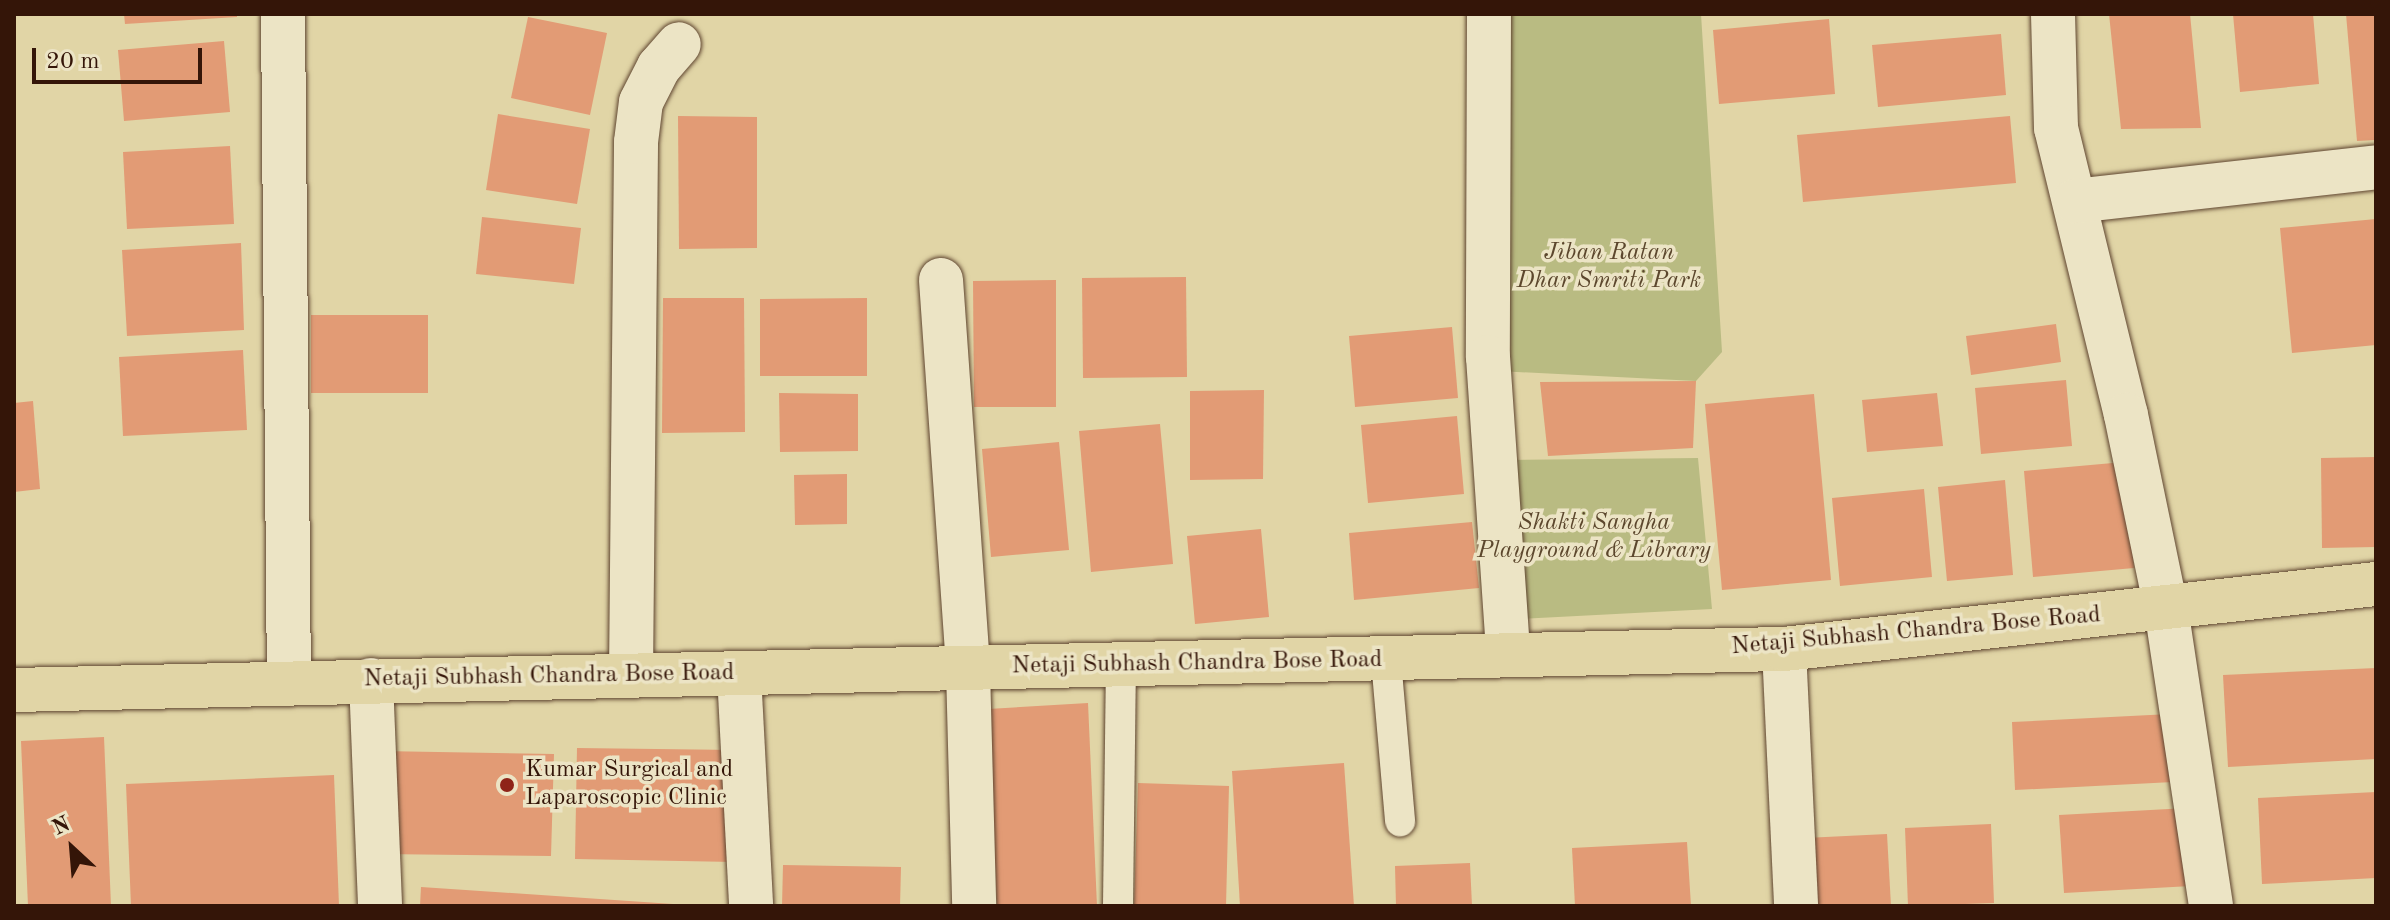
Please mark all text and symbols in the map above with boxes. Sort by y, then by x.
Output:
scale bar [36,32,206,82]
text: 20 m [46,50,100,74]
park label: Jiban Ratan Dhar Smriti Park [1517,240,1701,296]
park label: Shakti Sangha Playground & Library [1477,510,1711,566]
street label: Netaji Subhash Chandra Bose Road [1730,601,2102,663]
street label: Netaji Subhash Chandra Bose Road [1011,646,1383,682]
street label: Netaji Subhash Chandra Bose Road [363,659,735,695]
place label: Kumar Surgical and Laparoscopic Clinic [525,757,733,813]
marker: Kumar Surgical and Laparoscopic Clinic [496,774,518,796]
north arrow [32,808,112,888]
text: N [49,813,74,840]

